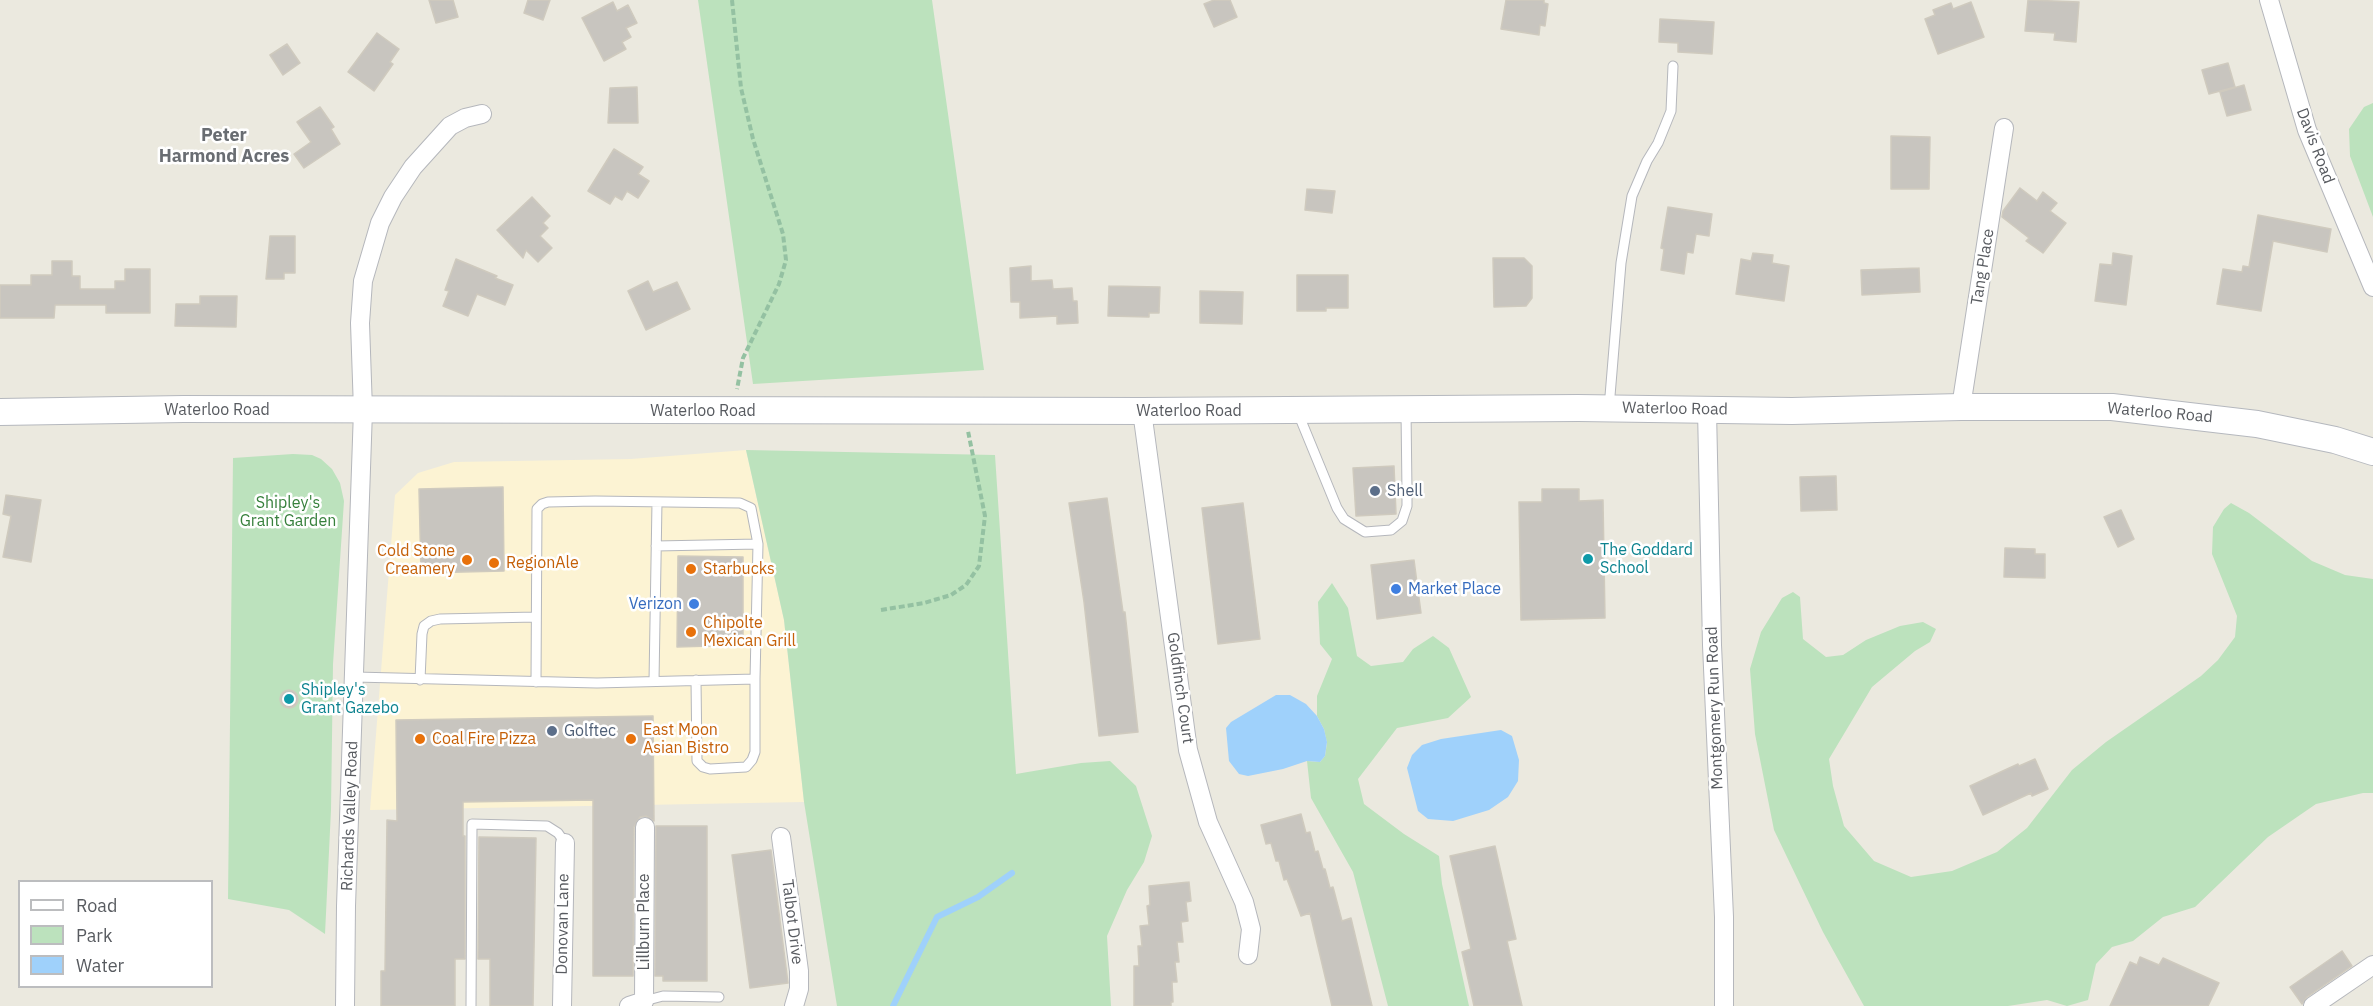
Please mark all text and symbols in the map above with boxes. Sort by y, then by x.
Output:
street label: Davis Road [2292,106,2338,186]
district label: Peter Harmond Acres [159,125,289,168]
street label: Tang Place [1967,227,1999,307]
street label: Waterloo Road [1622,398,1728,420]
street label: Waterloo Road [2107,399,2213,427]
street label: Waterloo Road [164,400,270,420]
street label: Waterloo Road [650,401,756,421]
street label: Waterloo Road [1136,401,1242,421]
place label: Shell [1387,481,1423,501]
marker: Shell [1368,484,1382,498]
park label: Shipley's Grant Garden [240,493,336,531]
place label: The Goddard School [1600,540,1693,578]
place label: Cold Stone Creamery [377,541,455,579]
marker: The Goddard School [1581,552,1595,566]
marker: Cold Stone Creamery [460,553,474,567]
place label: RegionAle [506,553,579,573]
marker: RegionAle [487,556,501,570]
place label: Starbucks [703,559,775,579]
marker: Starbucks [684,562,698,576]
place label: Market Place [1408,579,1501,599]
marker: Market Place [1389,582,1403,596]
place label: Verizon [629,594,682,614]
marker: Verizon [687,597,701,611]
place label: Chipolte Mexican Grill [703,613,796,651]
marker: Chipolte Mexican Grill [684,625,698,639]
street label: Montgomery Run Road [1703,626,1727,790]
street label: Goldfinch Court [1163,631,1197,745]
place label: Shipley's Grant Gazebo [301,680,399,718]
marker: Shipley's Grant Gazebo [282,692,296,706]
place label: East Moon Asian Bistro [643,720,729,758]
place label: Golftec [564,721,616,741]
marker: Golftec [545,724,559,738]
place label: Coal Fire Pizza [432,729,536,749]
marker: Coal Fire Pizza [413,732,427,746]
marker: East Moon Asian Bistro [624,732,638,746]
street label: Richards Valley Road [338,741,362,891]
street label: Donovan Lane [553,873,573,975]
street label: Lillburn Place [634,873,654,971]
street label: Talbot Drive [777,878,807,966]
legend [18,880,213,988]
text: Road [76,894,117,917]
text: Park [76,924,112,947]
text: Water [76,954,124,977]

